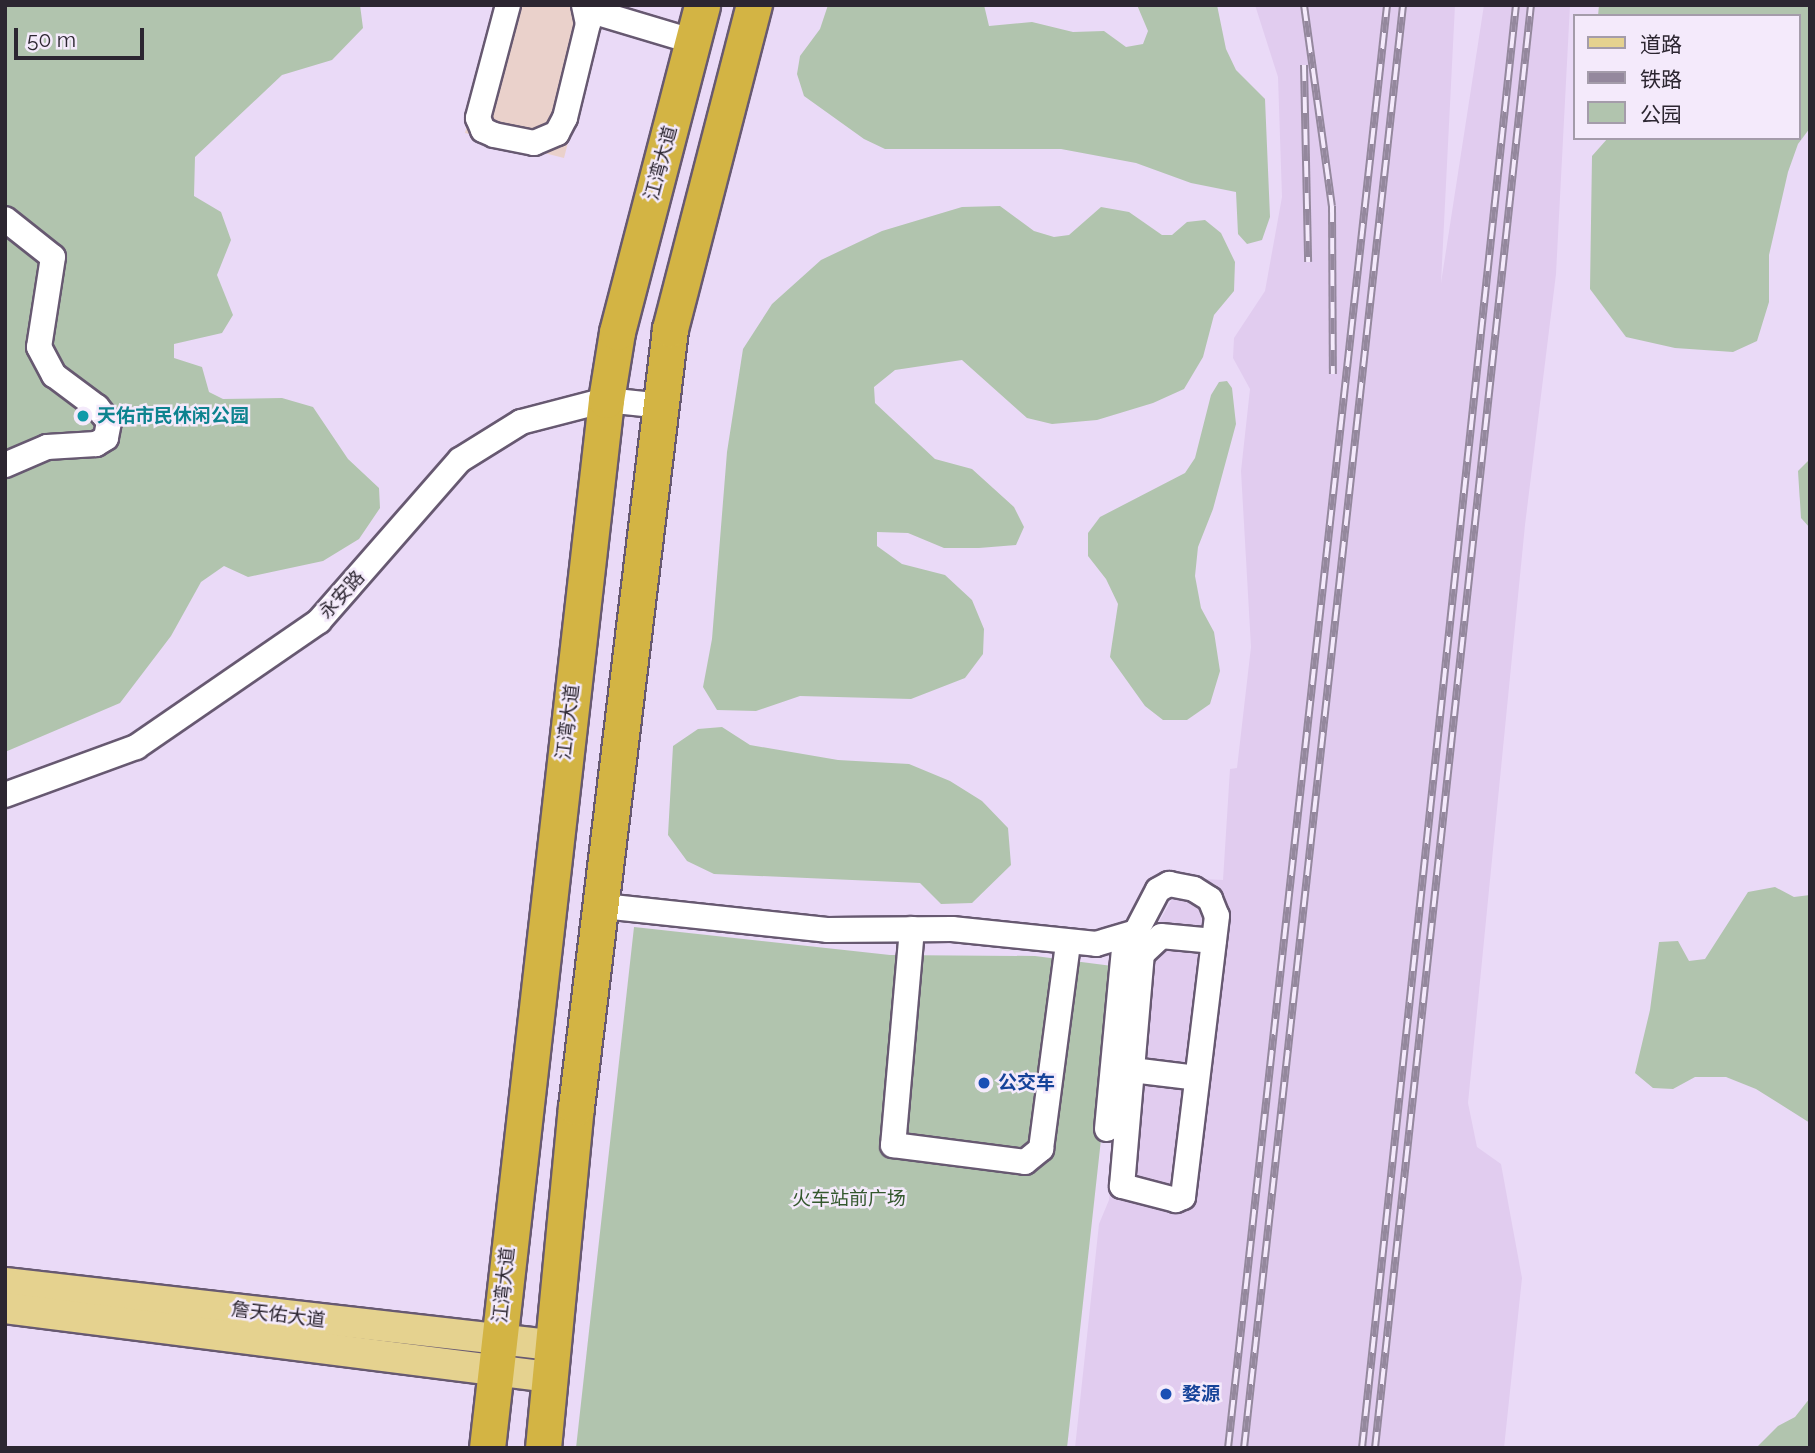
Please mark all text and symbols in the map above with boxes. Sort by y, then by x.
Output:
scale bar [18,14,147,58]
legend [1574,14,1801,140]
text: 50 m [27,27,76,52]
text: 道路 [1640,32,1682,57]
text: 铁路 [1640,67,1682,92]
text: 公园 [1640,102,1682,127]
street label: 江湾大道 [640,123,682,203]
place label: 天佑市民休闲公园 [97,405,249,427]
marker: 天佑市民休闲公园 [75,408,91,424]
street label: 永安路 [314,566,370,624]
street label: 江湾大道 [552,683,584,761]
place label: 公交车 [998,1072,1055,1094]
marker: 公交车 [976,1075,992,1091]
park label: 火车站前广场 [792,1188,906,1210]
street label: 江湾大道 [489,1246,519,1324]
street label: 詹天佑大道 [229,1298,327,1332]
place label: 婺源 [1182,1383,1220,1405]
marker: 婺源 [1156,1384,1176,1404]

